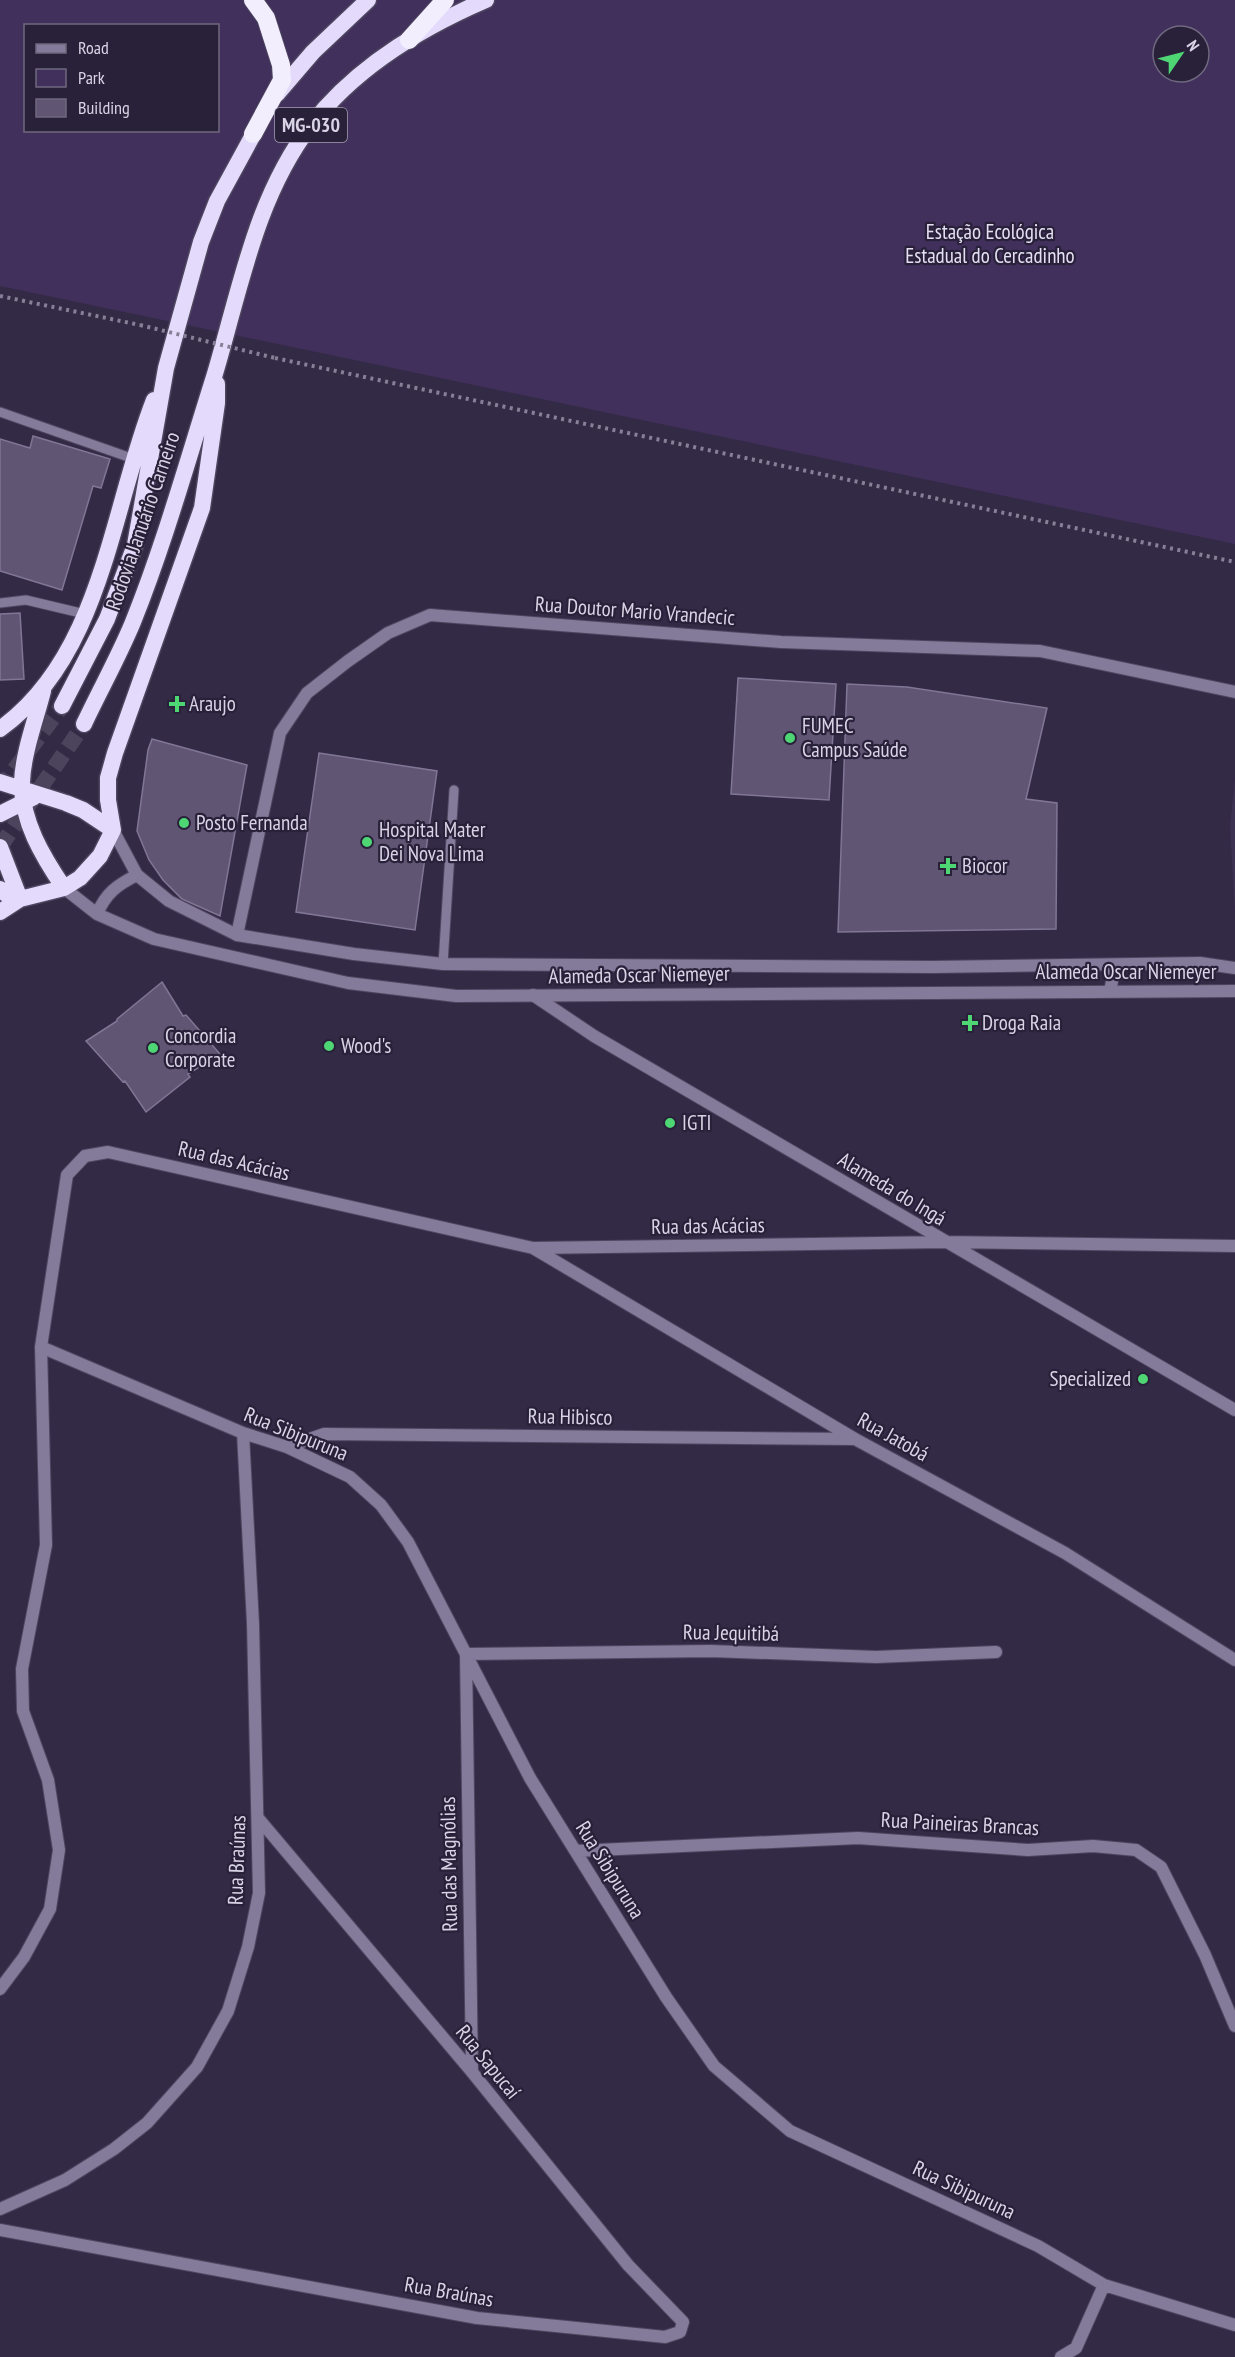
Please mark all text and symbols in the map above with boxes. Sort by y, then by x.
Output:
legend [24,24,219,132]
north arrow [1151,24,1211,84]
text: Road [78,36,109,59]
text: N [1183,36,1204,55]
text: Park [78,66,105,89]
text: Building [78,96,130,119]
road number: MG-030 [275,108,347,142]
park label: Estação Ecológica Estadual do Cercadinho [905,218,1075,269]
street label: Rodovia Januário Carneiro [99,428,186,613]
street label: Rua Doutor Mario Vrandecic [534,590,737,631]
place label: Araujo [189,690,236,717]
marker: Araujo [170,697,184,711]
place label: FUMEC Campus Saúde [802,712,907,763]
marker: FUMEC Campus Saúde [783,731,797,745]
place label: Posto Fernanda [196,809,308,836]
marker: Posto Fernanda [177,816,191,830]
place label: Hospital Mater Dei Nova Lima [379,816,486,867]
marker: Hospital Mater Dei Nova Lima [360,835,374,849]
place label: Biocor [962,852,1008,879]
marker: Biocor [939,857,957,875]
street label: Alameda Oscar Niemeyer [1035,958,1217,985]
street label: Alameda Oscar Niemeyer [548,959,730,990]
place label: Droga Raia [982,1009,1061,1036]
marker: Droga Raia [963,1016,977,1030]
place label: Concordia Corporate [165,1022,236,1073]
place label: Wood's [341,1032,391,1059]
marker: Wood's [322,1039,336,1053]
marker: Concordia Corporate [146,1041,160,1055]
place label: IGTI [682,1109,712,1136]
marker: IGTI [663,1116,677,1130]
street label: Rua das Acácias [176,1135,293,1186]
street label: Alameda do Ingá [833,1146,951,1231]
street label: Rua das Acácias [651,1211,765,1240]
place label: Specialized [1049,1365,1131,1392]
marker: Specialized [1136,1372,1150,1386]
street label: Rua Sibipuruna [240,1400,352,1467]
street label: Rua Hibisco [527,1402,613,1431]
street label: Rua Jatobá [853,1406,934,1467]
street label: Rua Jequitibá [683,1618,779,1647]
street label: Rua das Magnólias [434,1796,463,1932]
street label: Rua Paineiras Brancas [880,1806,1040,1841]
street label: Rua Braúnas [221,1815,252,1905]
street label: Rua Sibipuruna [570,1816,651,1924]
street label: Rua Sapucaí [450,2019,527,2105]
street label: Rua Sibipuruna [909,2154,1020,2225]
street label: Rua Braúnas [402,2270,496,2313]

